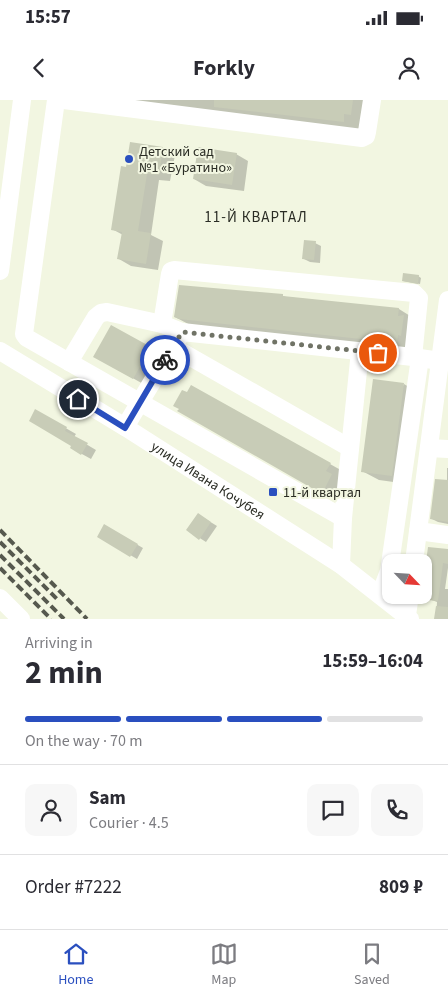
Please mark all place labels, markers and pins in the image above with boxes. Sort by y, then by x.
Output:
place label: Детский сад №1 «Буратино» [139,142,232,178]
marker: Детский сад №1 «Буратино» [123,153,135,165]
pin [357,332,399,374]
pin [57,378,99,420]
place label: 11-й квартал [283,483,361,503]
marker: 11-й квартал [267,486,279,498]

